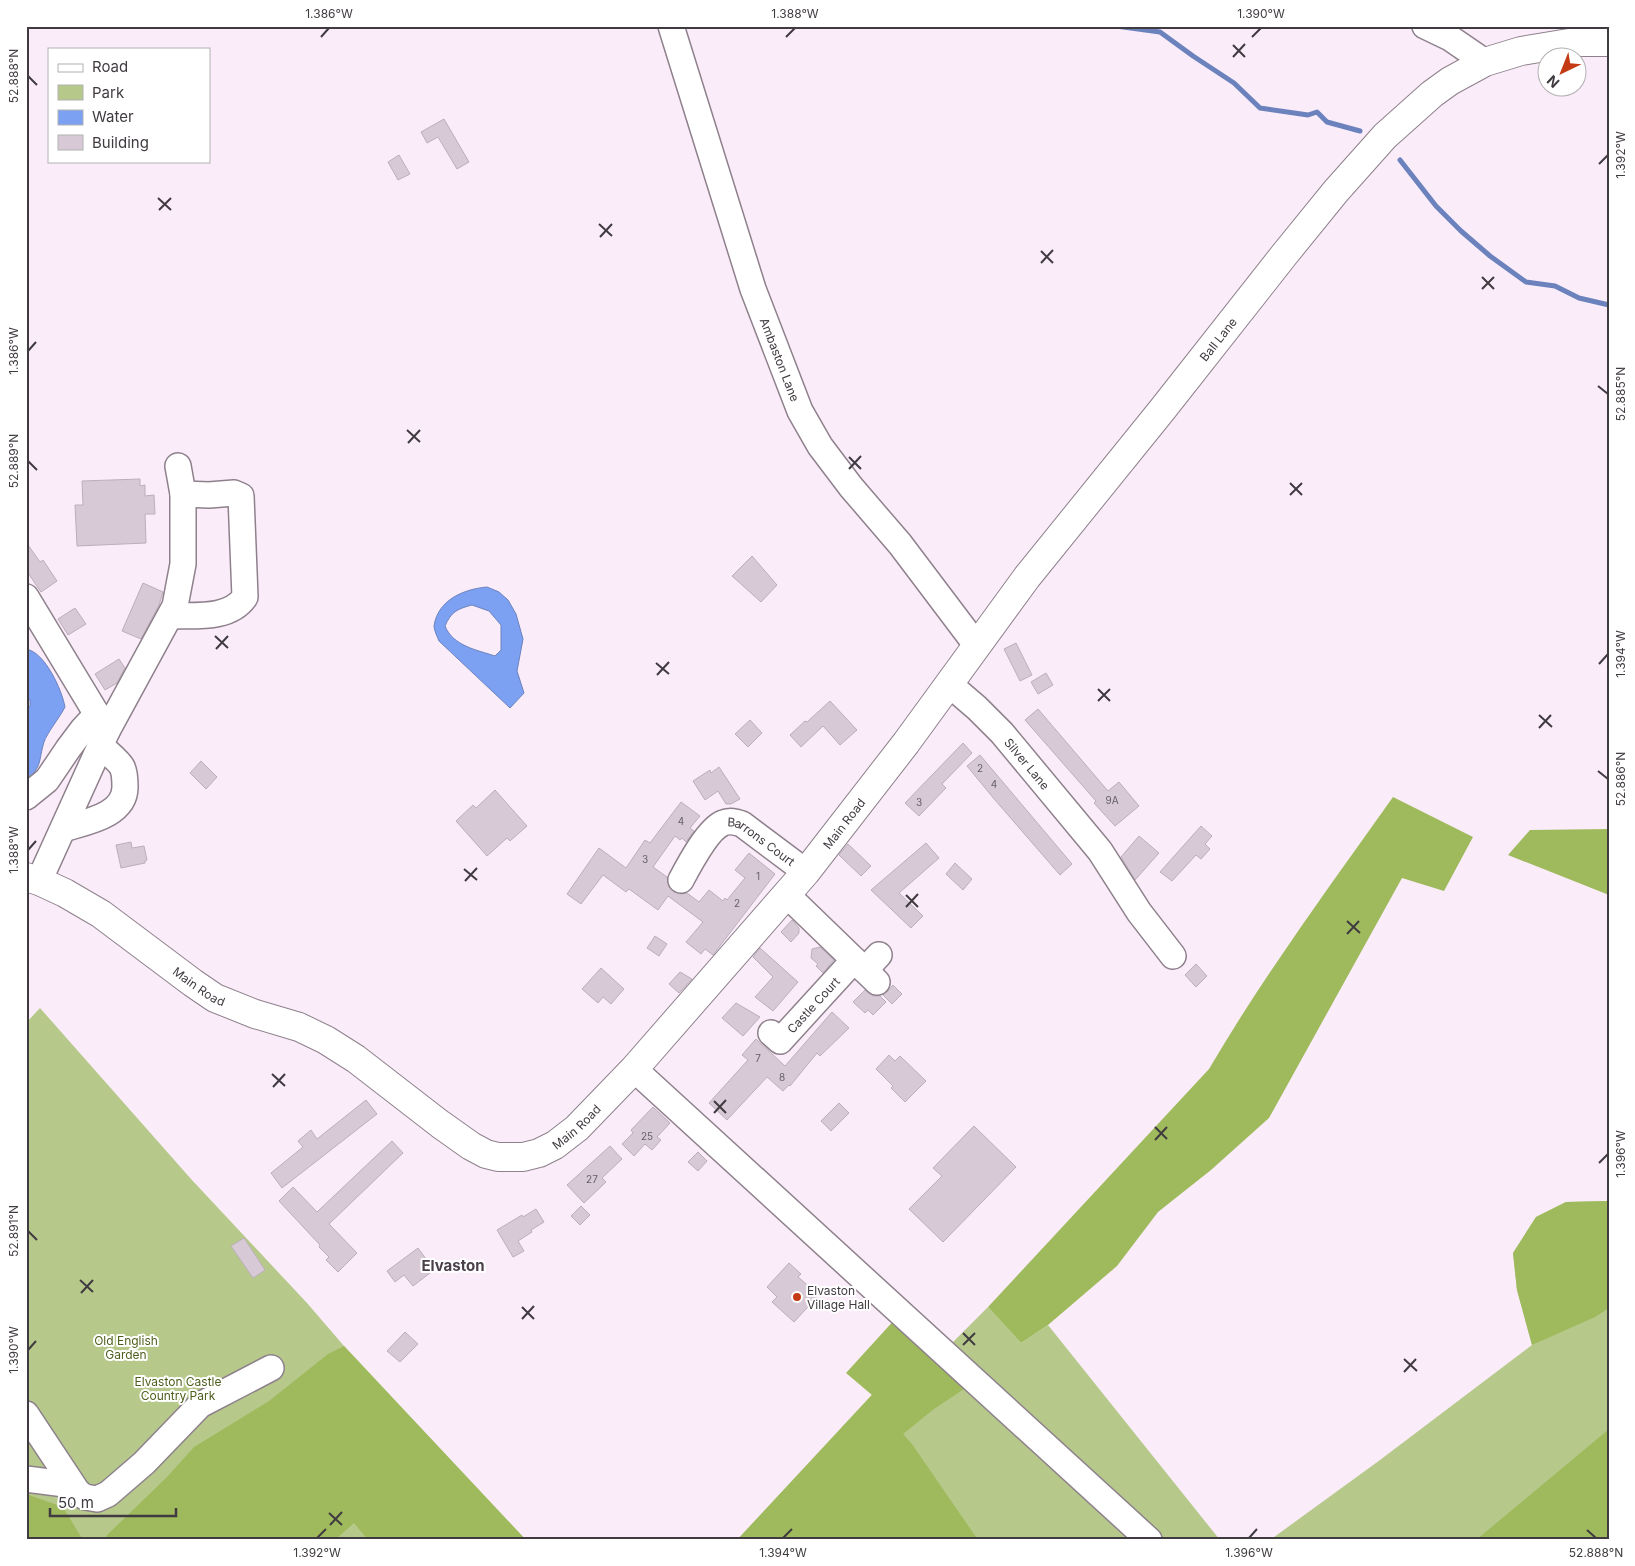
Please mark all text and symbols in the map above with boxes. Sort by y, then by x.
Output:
text: 1.386°W [305,6,353,21]
text: 1.388°W [771,6,819,21]
text: 1.390°W [1237,6,1285,21]
legend [48,48,210,162]
north arrow [1538,48,1588,98]
text: 52.888°N [6,49,21,103]
text: Road [92,57,128,76]
text: N [1543,72,1562,92]
text: Park [92,83,125,102]
text: Water [92,107,134,126]
text: 1.392°W [1613,131,1628,179]
text: Building [92,133,149,152]
street label: Ball Lane [1196,314,1240,364]
street label: Ambaston Lane [757,315,803,403]
text: 1.386°W [6,327,21,375]
text: 52.885°N [1613,367,1628,421]
text: 52.889°N [6,434,21,488]
text: 1.394°W [1613,630,1628,678]
street label: Silver Lane [1002,735,1053,792]
text: 52.886°N [1613,752,1628,806]
house number: 2 [977,762,983,774]
house number: 4 [991,778,997,790]
house number: 9A [1105,794,1119,806]
street label: Main Road [820,795,868,852]
house number: 3 [916,796,922,808]
street label: Barrons Court [727,814,798,869]
house number: 4 [678,815,684,827]
text: 1.388°W [6,826,21,874]
house number: 3 [642,853,648,865]
house number: 1 [756,870,760,882]
house number: 2 [734,897,740,909]
street label: Main Road [170,963,227,1009]
street label: Castle Court [784,974,842,1036]
house number: 7 [755,1052,761,1064]
house number: 8 [779,1071,785,1083]
street label: Main Road [549,1101,603,1152]
house number: 25 [641,1130,653,1142]
text: 1.396°W [1613,1130,1628,1178]
house number: 27 [586,1173,598,1185]
text: 52.891°N [6,1205,21,1257]
district label: Elvaston [421,1256,485,1275]
place label: Elvaston Village Hall [807,1283,870,1312]
marker: Elvaston Village Hall [791,1291,803,1303]
text: 1.390°W [6,1326,21,1374]
park label: Old English Garden [94,1333,158,1362]
park label: Elvaston Castle Country Park [134,1374,222,1403]
scale bar [50,1486,176,1518]
text: 50 m [58,1493,94,1512]
text: 1.392°W [293,1545,341,1560]
text: 1.394°W [759,1545,807,1560]
text: 1.396°W [1225,1545,1273,1560]
text: 52.888°N [1569,1545,1623,1560]

